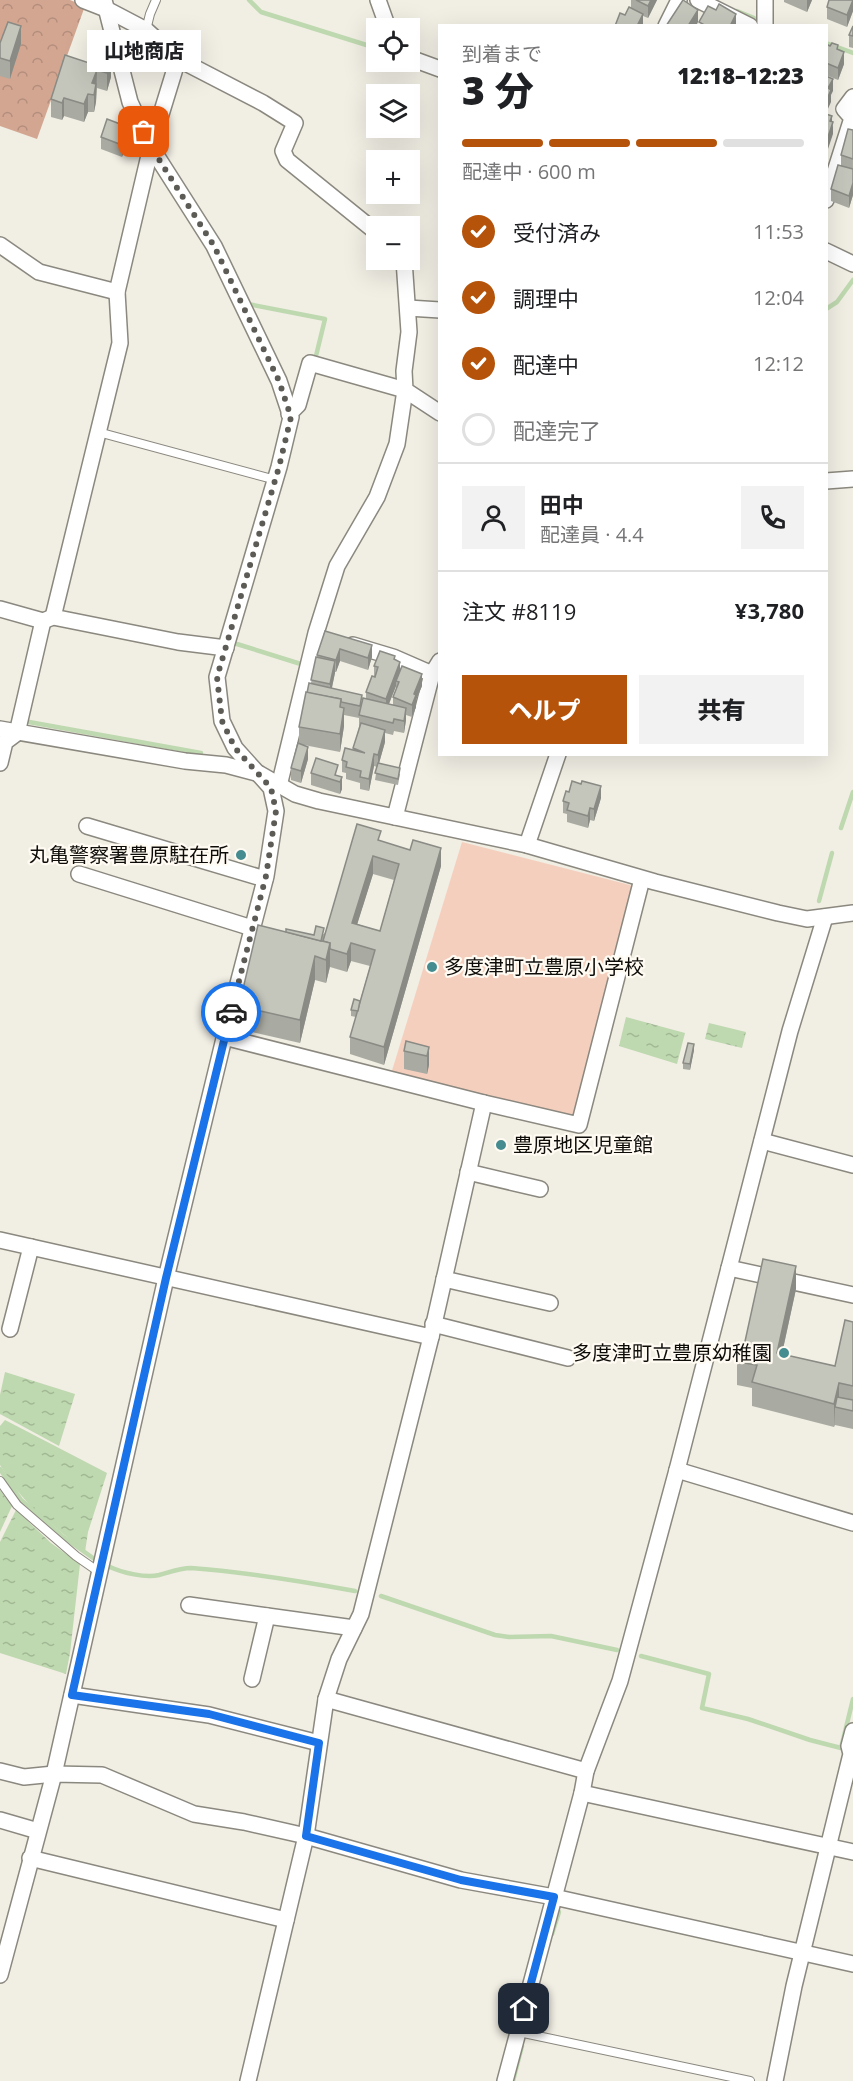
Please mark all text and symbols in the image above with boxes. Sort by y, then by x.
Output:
map controls [366,18,420,270]
button: locate [366,18,420,72]
callout: 山地商店 [87,30,201,72]
text: 山地商店 [104,37,184,64]
text: 到着まで [462,40,542,67]
text: 12:18–12:23 [677,60,804,90]
text: 3 分 [462,63,534,116]
button: layers [366,84,420,138]
pin [118,106,169,157]
icon: bag [127,115,160,148]
button: + [366,150,420,204]
text: 配達中 · 600 m [462,158,596,185]
icon: check [462,215,495,248]
button: − [366,216,420,270]
text: 受付済み [513,217,601,247]
text: 11:53 [753,218,804,245]
icon: check [462,281,495,314]
text: 調理中 [513,283,579,313]
text: 12:04 [753,284,804,311]
icon: check [462,347,495,380]
text: 配達中 [513,349,579,379]
text: 12:12 [753,350,804,377]
text: 配達完了 [513,415,601,445]
button: person [462,486,525,549]
button: phone [741,486,804,549]
text: 田中 [540,489,584,519]
text: 配達員 · 4.4 [540,521,644,548]
text: ¥3,780 [735,595,804,625]
text: 注文 #8119 [462,596,576,626]
button: ヘルプ [462,675,627,744]
button: 共有 [639,675,804,744]
place label: 丸亀警察署豊原駐在所 [29,841,229,868]
marker: 丸亀警察署豊原駐在所 [234,848,248,862]
place label: 多度津町立豊原小学校 [444,953,644,980]
marker: 多度津町立豊原小学校 [425,960,439,974]
courier [201,982,261,1042]
icon: car [215,996,248,1029]
place label: 豊原地区児童館 [513,1131,653,1158]
marker: 豊原地区児童館 [494,1138,508,1152]
place label: 多度津町立豊原幼稚園 [572,1339,772,1366]
marker: 多度津町立豊原幼稚園 [777,1346,791,1360]
pin [498,1983,549,2034]
icon: home [507,1992,540,2025]

